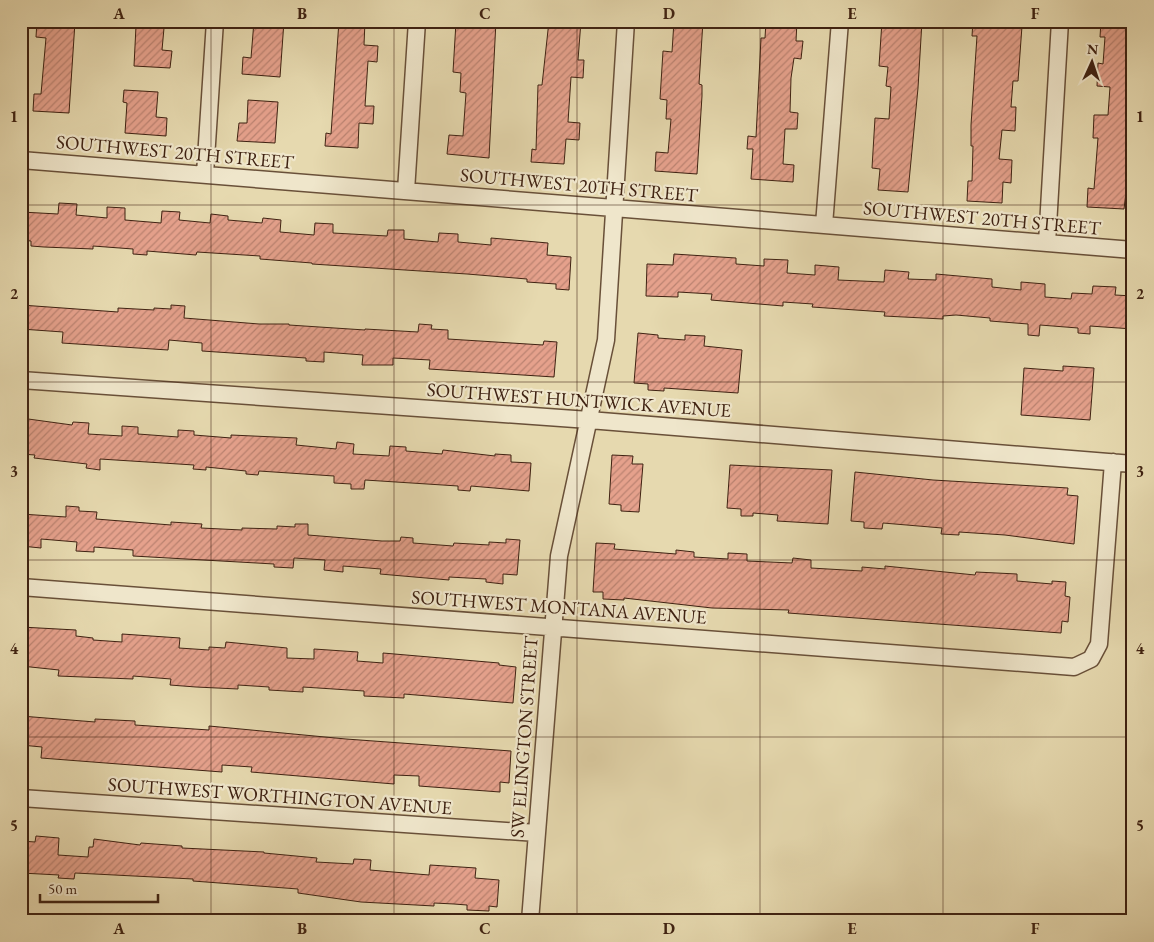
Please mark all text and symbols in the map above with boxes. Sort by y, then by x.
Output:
text: A [112,3,125,24]
text: B [297,3,307,24]
text: C [479,3,491,24]
text: D [663,3,675,24]
text: E [847,3,857,24]
text: F [1031,3,1040,24]
north arrow [1066,38,1116,88]
text: N [1087,40,1099,58]
text: 1 [10,106,18,127]
text: 1 [1136,106,1144,127]
street label: SOUTHWEST 20TH STREET [55,129,295,175]
street label: SOUTHWEST 20TH STREET [459,162,699,208]
street label: SOUTHWEST 20TH STREET [862,195,1102,241]
text: 2 [10,283,19,304]
text: 2 [1136,283,1145,304]
street label: SOUTHWEST HUNTWICK AVENUE [426,377,732,423]
text: 3 [10,461,18,482]
text: 3 [1136,461,1144,482]
street label: SOUTHWEST MONTANA AVENUE [411,584,708,630]
street label: SW ELINGTON STREET [504,635,544,839]
text: 4 [10,638,19,659]
text: 4 [1136,638,1145,659]
street label: SOUTHWEST WORTHINGTON AVENUE [107,772,453,821]
text: 5 [10,815,18,836]
text: 5 [1136,815,1144,836]
scale bar [40,872,158,904]
text: 50 m [48,879,77,898]
text: A [112,918,125,939]
text: B [297,918,307,939]
text: C [479,918,491,939]
text: D [663,918,675,939]
text: E [847,918,857,939]
text: F [1031,918,1040,939]

